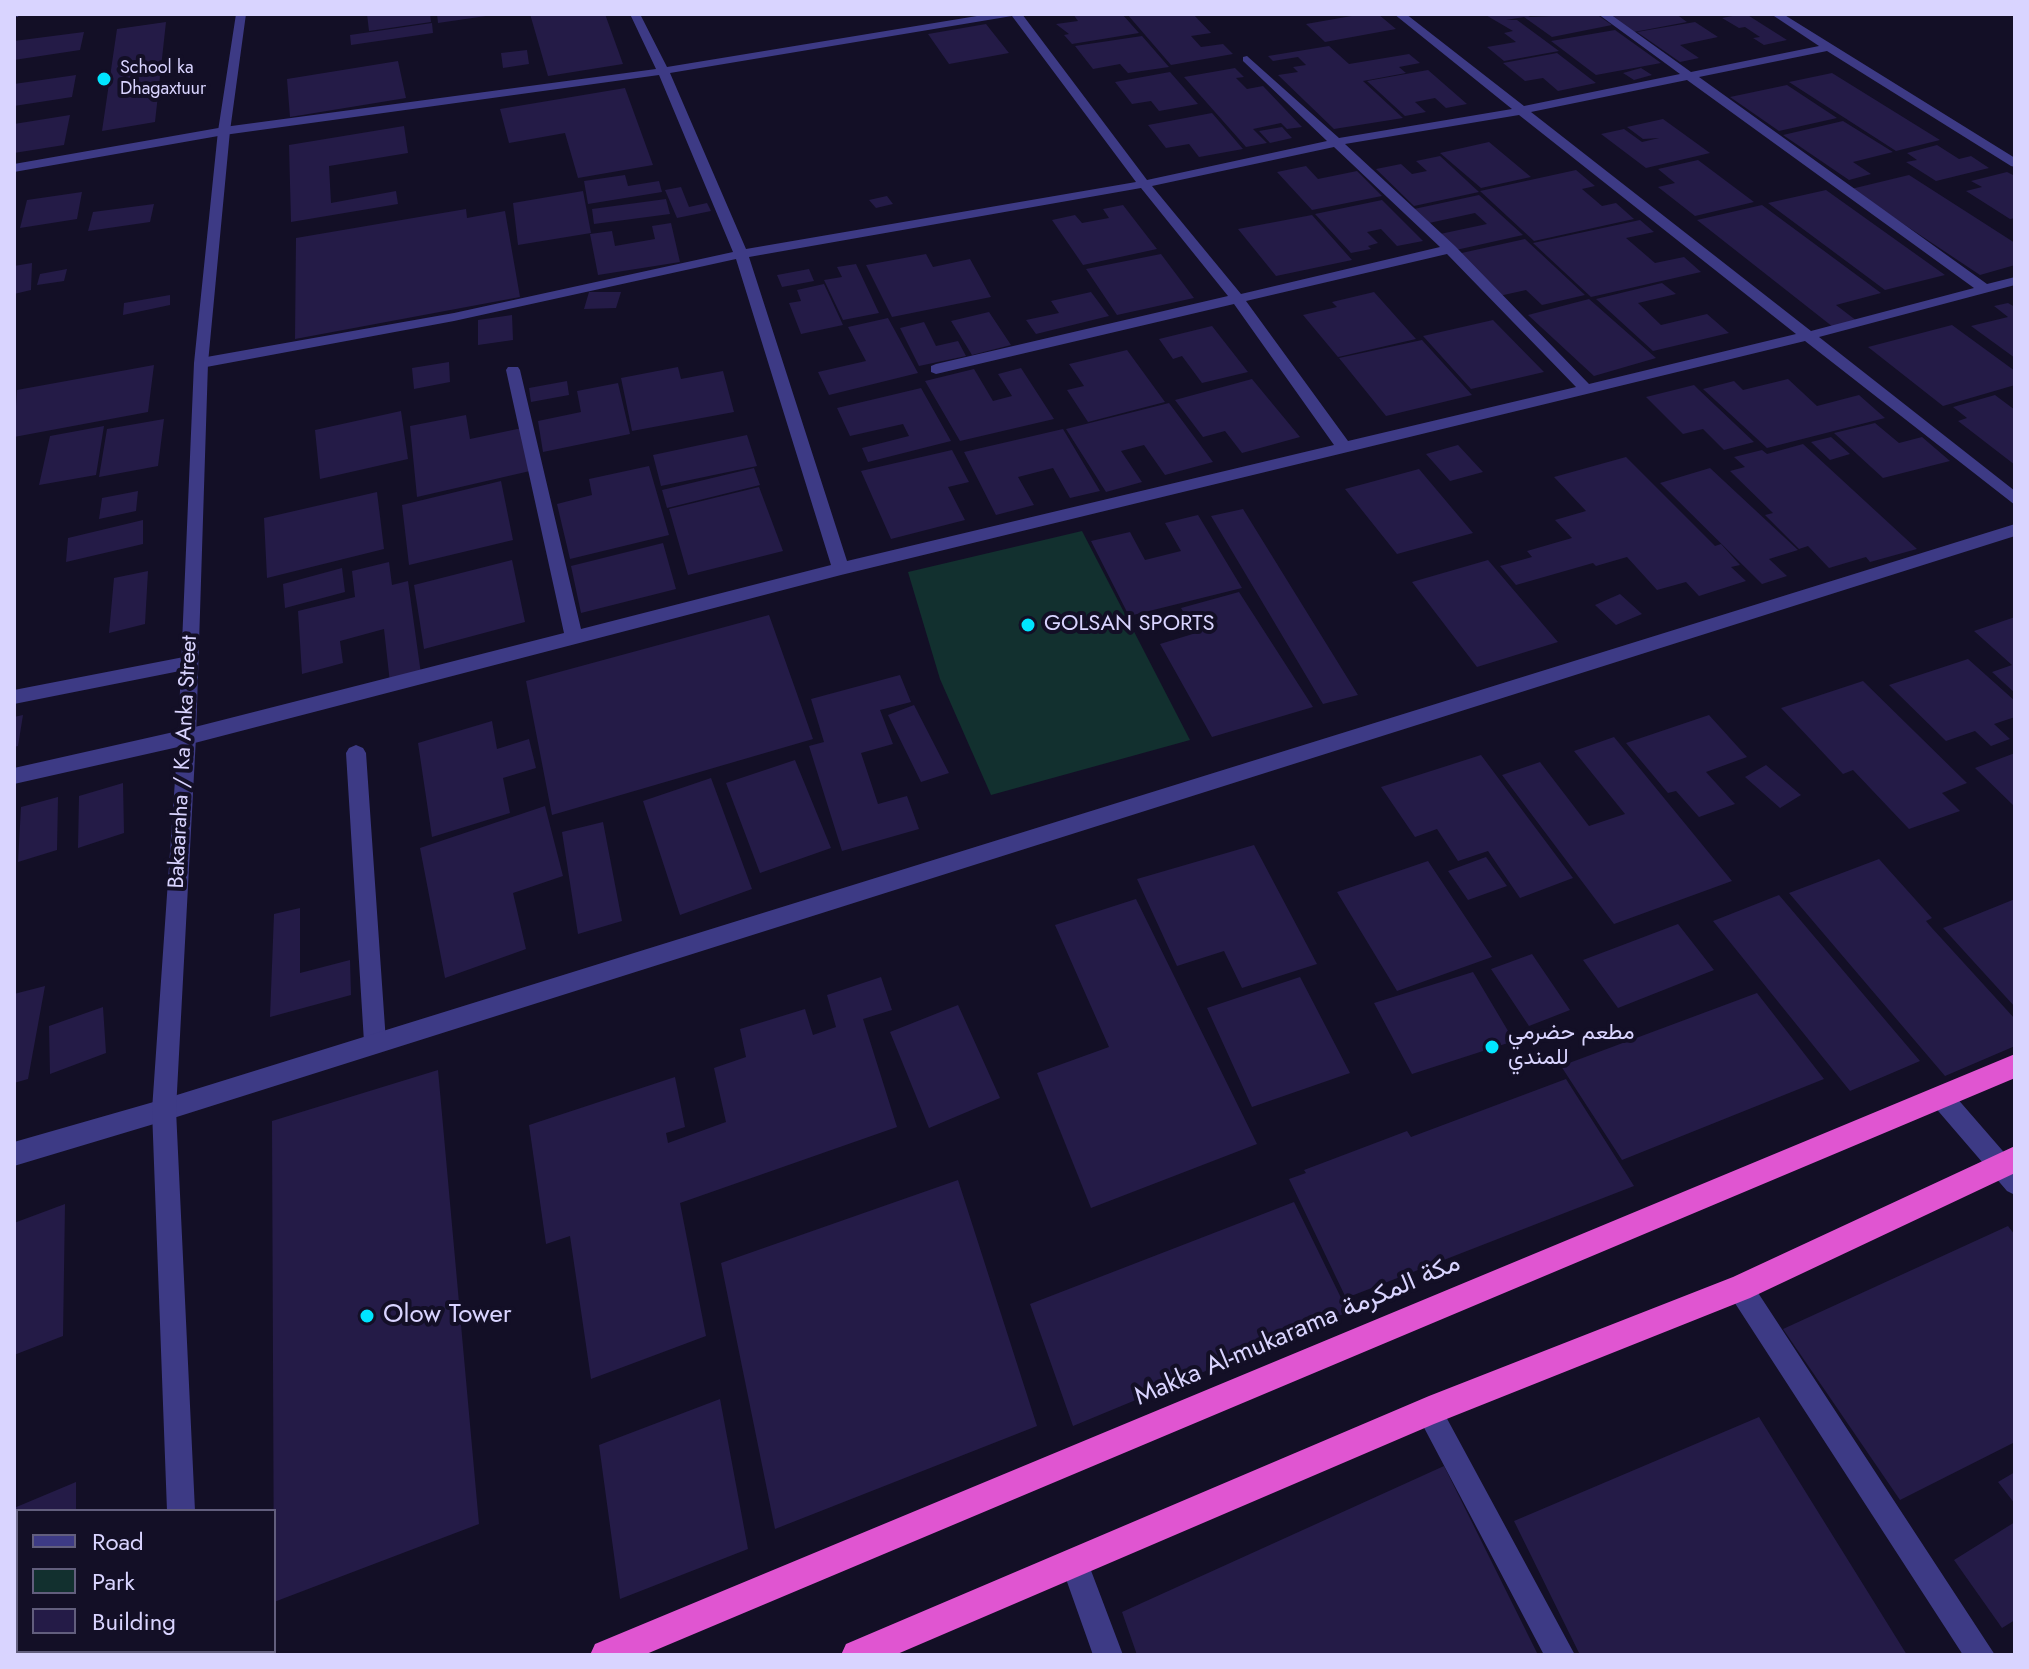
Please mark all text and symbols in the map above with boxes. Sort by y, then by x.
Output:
place label: School ka Dhagaxtuur [120,58,206,100]
marker: School ka Dhagaxtuur [95,70,113,88]
place label: GOLSAN SPORTS [1044,612,1215,638]
marker: GOLSAN SPORTS [1019,616,1037,634]
street label: Bakaaraha / Ka Anka Street [164,635,204,889]
place label: مطعم حضرمي للمندي [1508,1021,1635,1072]
marker: مطعم حضرمي للمندي [1483,1038,1501,1056]
street label: Makka Al-mukarama مكة المكرمة [1130,1248,1466,1414]
place label: Olow Tower [383,1300,512,1332]
marker: Olow Tower [358,1307,376,1325]
legend [16,1509,276,1653]
text: Road [92,1524,144,1559]
text: Park [92,1564,135,1599]
text: Building [92,1604,176,1639]

